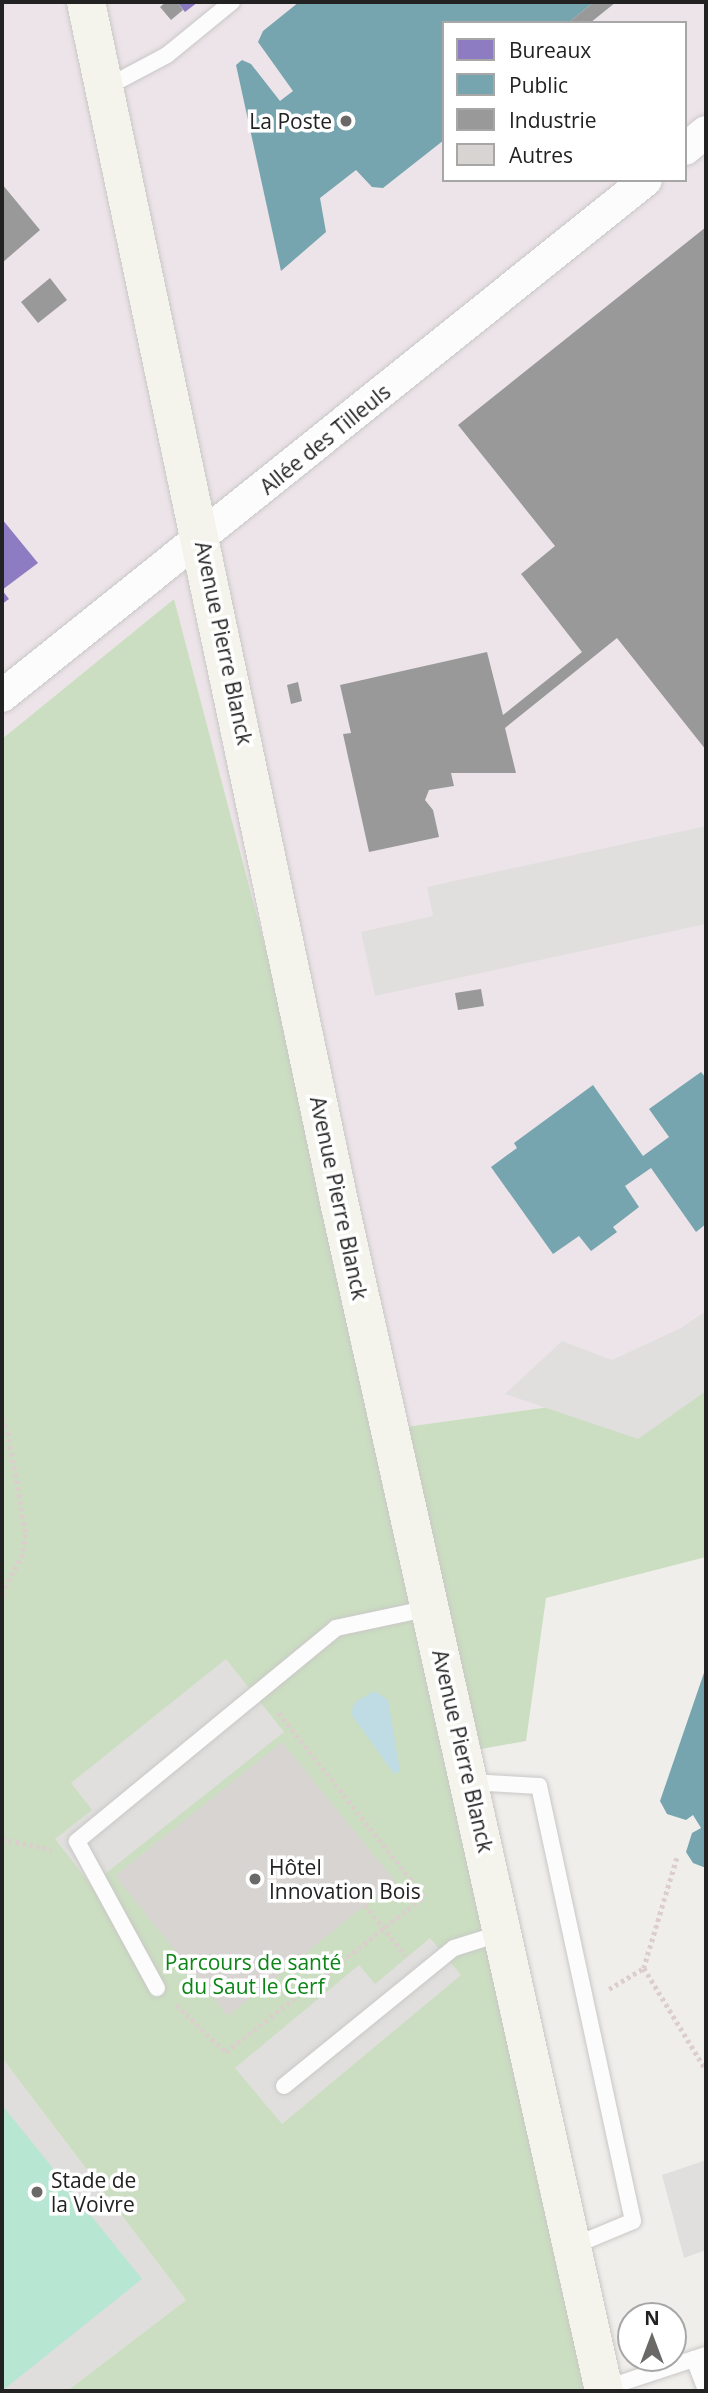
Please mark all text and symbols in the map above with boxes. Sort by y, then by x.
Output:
legend [442,21,687,182]
text: Bureaux [509,36,591,64]
text: Public [509,71,568,99]
text: Industrie [509,106,597,134]
place label: La Poste [249,108,332,134]
marker: La Poste [338,113,354,129]
text: Autres [509,141,573,169]
street label: Allée des Tilleuls [255,379,395,499]
street label: Avenue Pierre Blanck [190,539,258,747]
street label: Avenue Pierre Blanck [305,1094,373,1302]
street label: Avenue Pierre Blanck [427,1647,499,1855]
place label: Hôtel Innovation Bois [269,1854,421,1904]
marker: Hôtel Innovation Bois [247,1871,263,1887]
park label: Parcours de santé du Saut le Cerf [165,1949,341,1999]
place label: Stade de la Voivre [51,2167,136,2217]
marker: Stade de la Voivre [29,2184,45,2200]
north arrow [617,2302,687,2372]
text: N [644,2305,660,2331]

